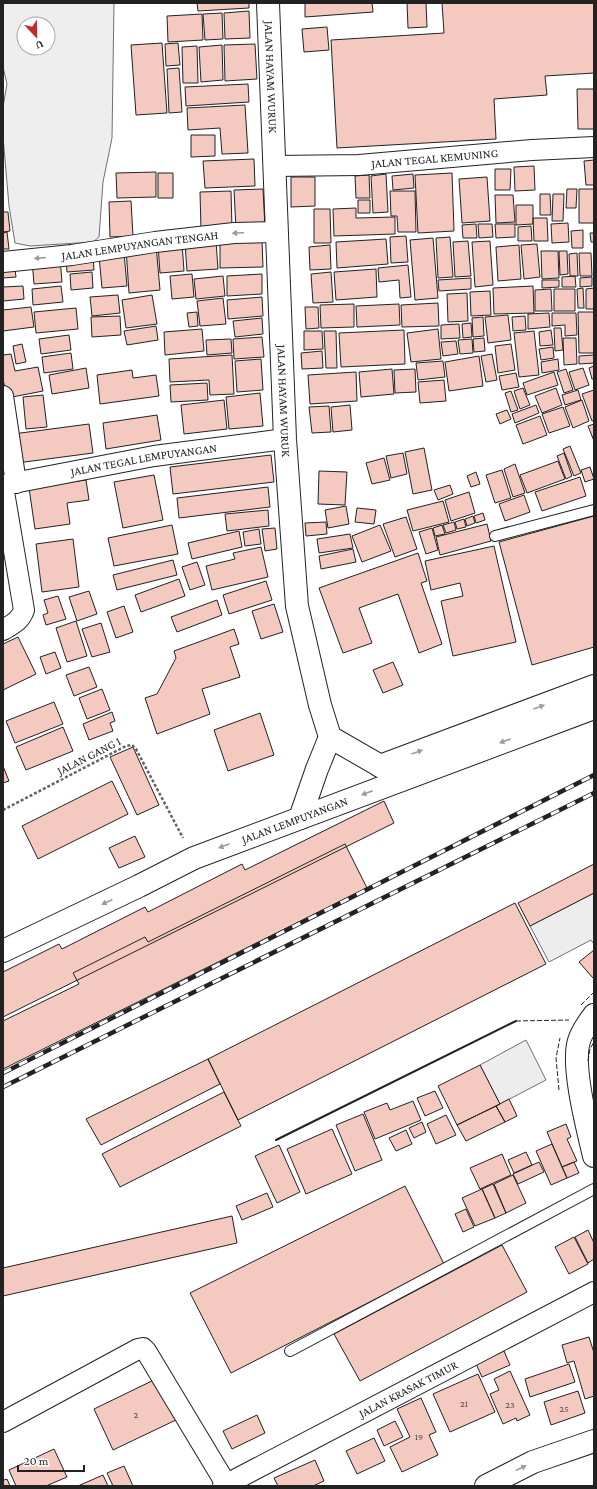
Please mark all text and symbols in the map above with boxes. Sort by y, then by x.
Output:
north arrow [16,16,56,56]
street label: JALAN HAYAM WURUK [262,20,280,133]
text: U [34,38,45,52]
street label: JALAN TEGAL KEMUNING [370,146,499,171]
street label: JALAN LEMPUYANGAN TENGAH [60,228,219,263]
one-way arrow [232,230,244,237]
one-way arrow [34,255,46,262]
street label: JALAN HAYAM WURUK [274,343,293,457]
street label: JALAN TEGAL LEMPUYANGAN [68,441,218,479]
one-way arrow [533,703,545,709]
street label: JALAN GANG 1 [54,734,123,778]
one-way arrow [499,738,511,744]
one-way arrow [411,749,423,755]
one-way arrow [360,790,372,796]
street label: JALAN LEMPUYANGAN [239,794,350,847]
one-way arrow [218,844,230,850]
one-way arrow [101,899,113,905]
street label: JALAN KRASAK TIMUR [356,1357,460,1421]
house number: 21 [460,1398,468,1409]
house number: 23 [505,1399,515,1410]
house number: 25 [559,1403,569,1414]
house number: 2 [134,1409,139,1420]
house number: 19 [415,1431,423,1442]
scale bar [18,1447,84,1473]
text: 20 m [24,1454,49,1468]
one-way arrow [515,1465,526,1471]

